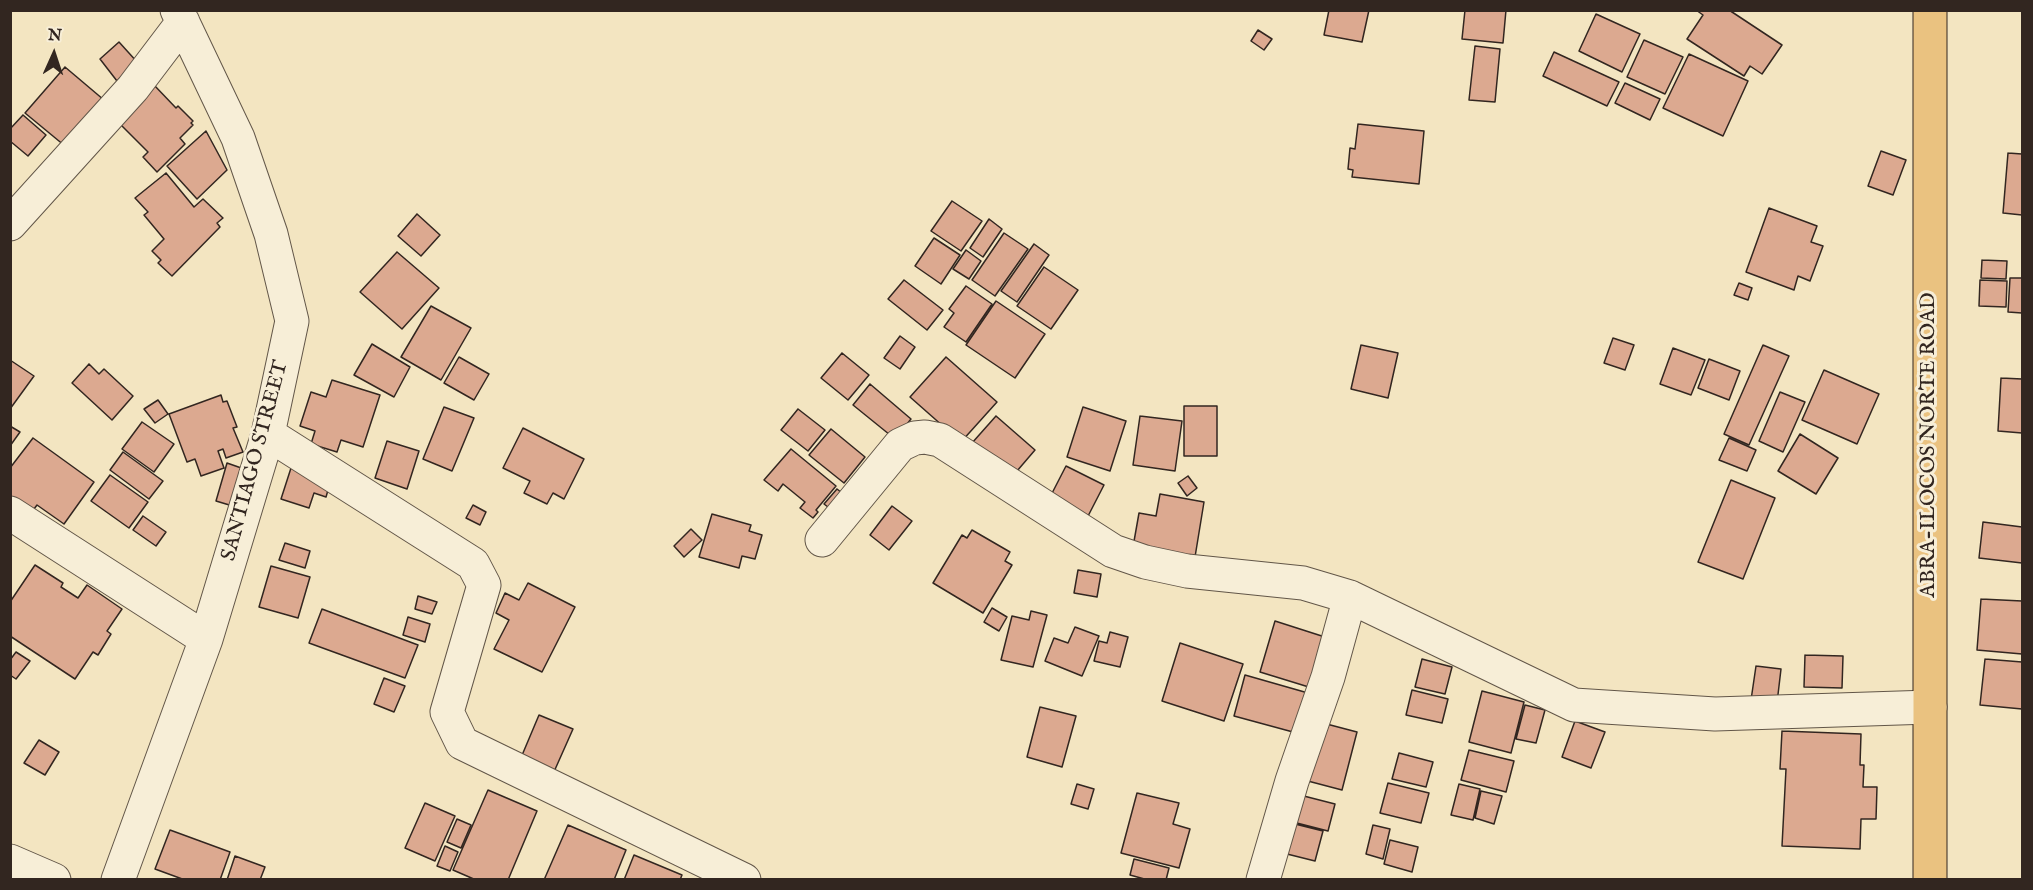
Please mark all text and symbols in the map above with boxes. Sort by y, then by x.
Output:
north arrow [24,24,84,84]
text: N [48,26,62,46]
street label: ABRA-ILOCOS NORTE ROAD [1917,292,1943,598]
street label: SANTIAGO STREET [217,358,295,564]

